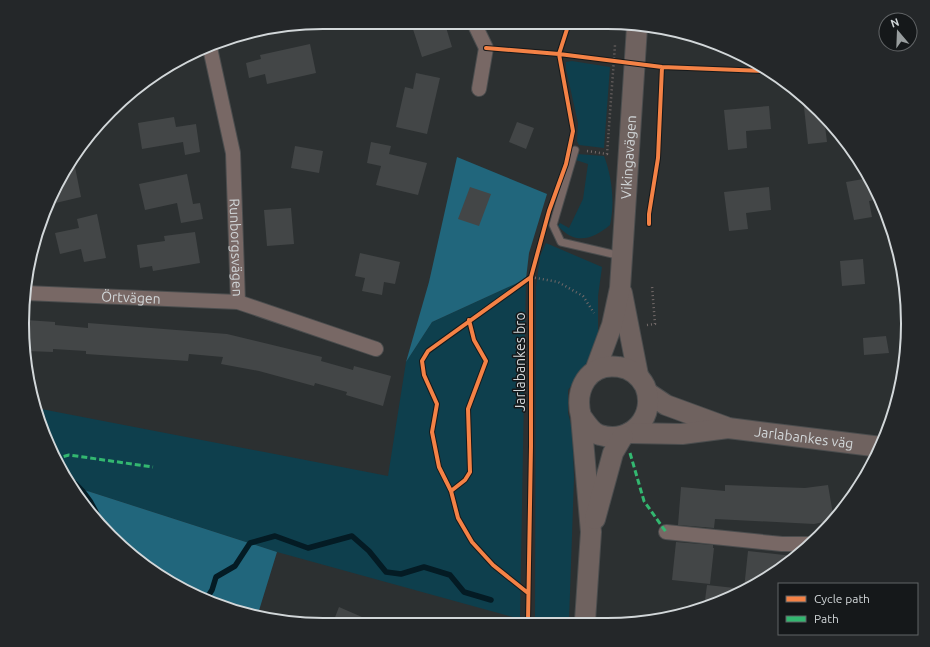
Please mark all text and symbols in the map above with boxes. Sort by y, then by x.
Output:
north arrow [878,12,918,52]
text: N [889,16,901,30]
street label: Vikingavägen [618,115,639,200]
street label: Runborgsvägen [227,198,246,297]
street label: Örtvägen [101,287,161,307]
street label: Jarlabankes bro [512,312,528,412]
street label: Jarlabankes väg [754,423,854,452]
legend [778,583,918,635]
text: Cycle path [814,592,870,605]
text: Path [814,612,839,625]

